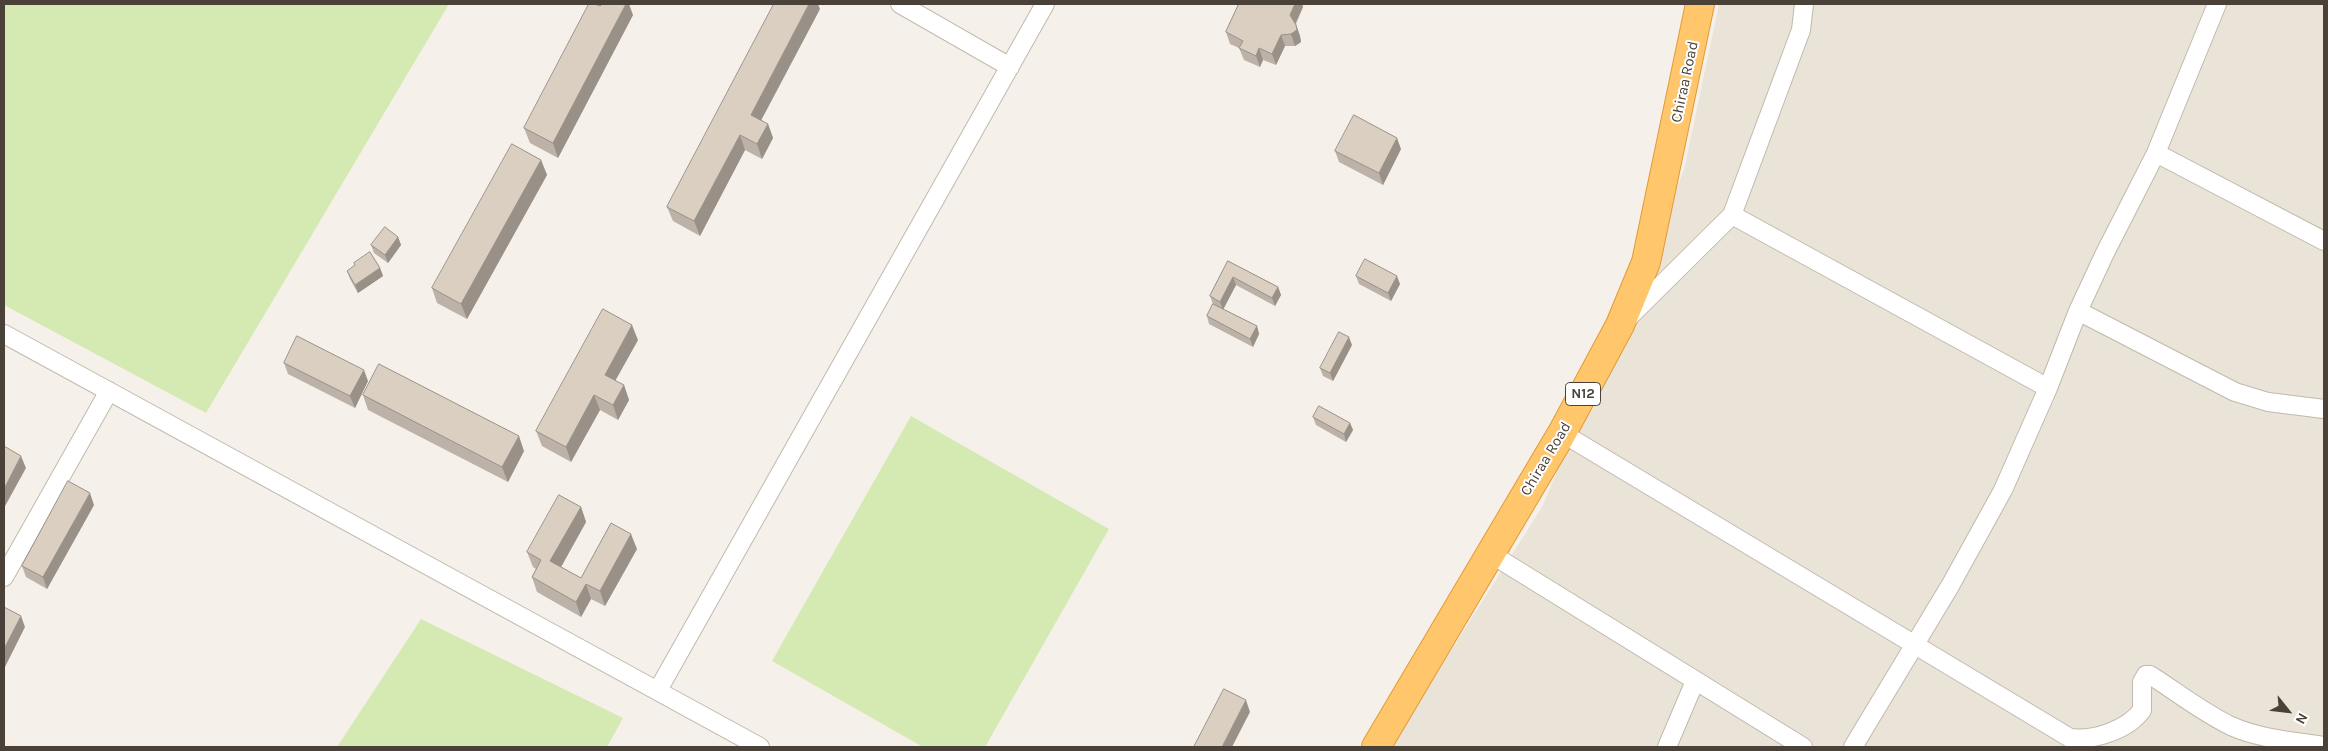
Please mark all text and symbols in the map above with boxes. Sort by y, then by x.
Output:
street label: Chiraa Road [1668,40,1702,124]
road number: N12 [1566,382,1600,406]
street label: Chiraa Road [1517,419,1575,499]
north arrow [2263,686,2313,736]
text: N [2292,710,2311,727]

